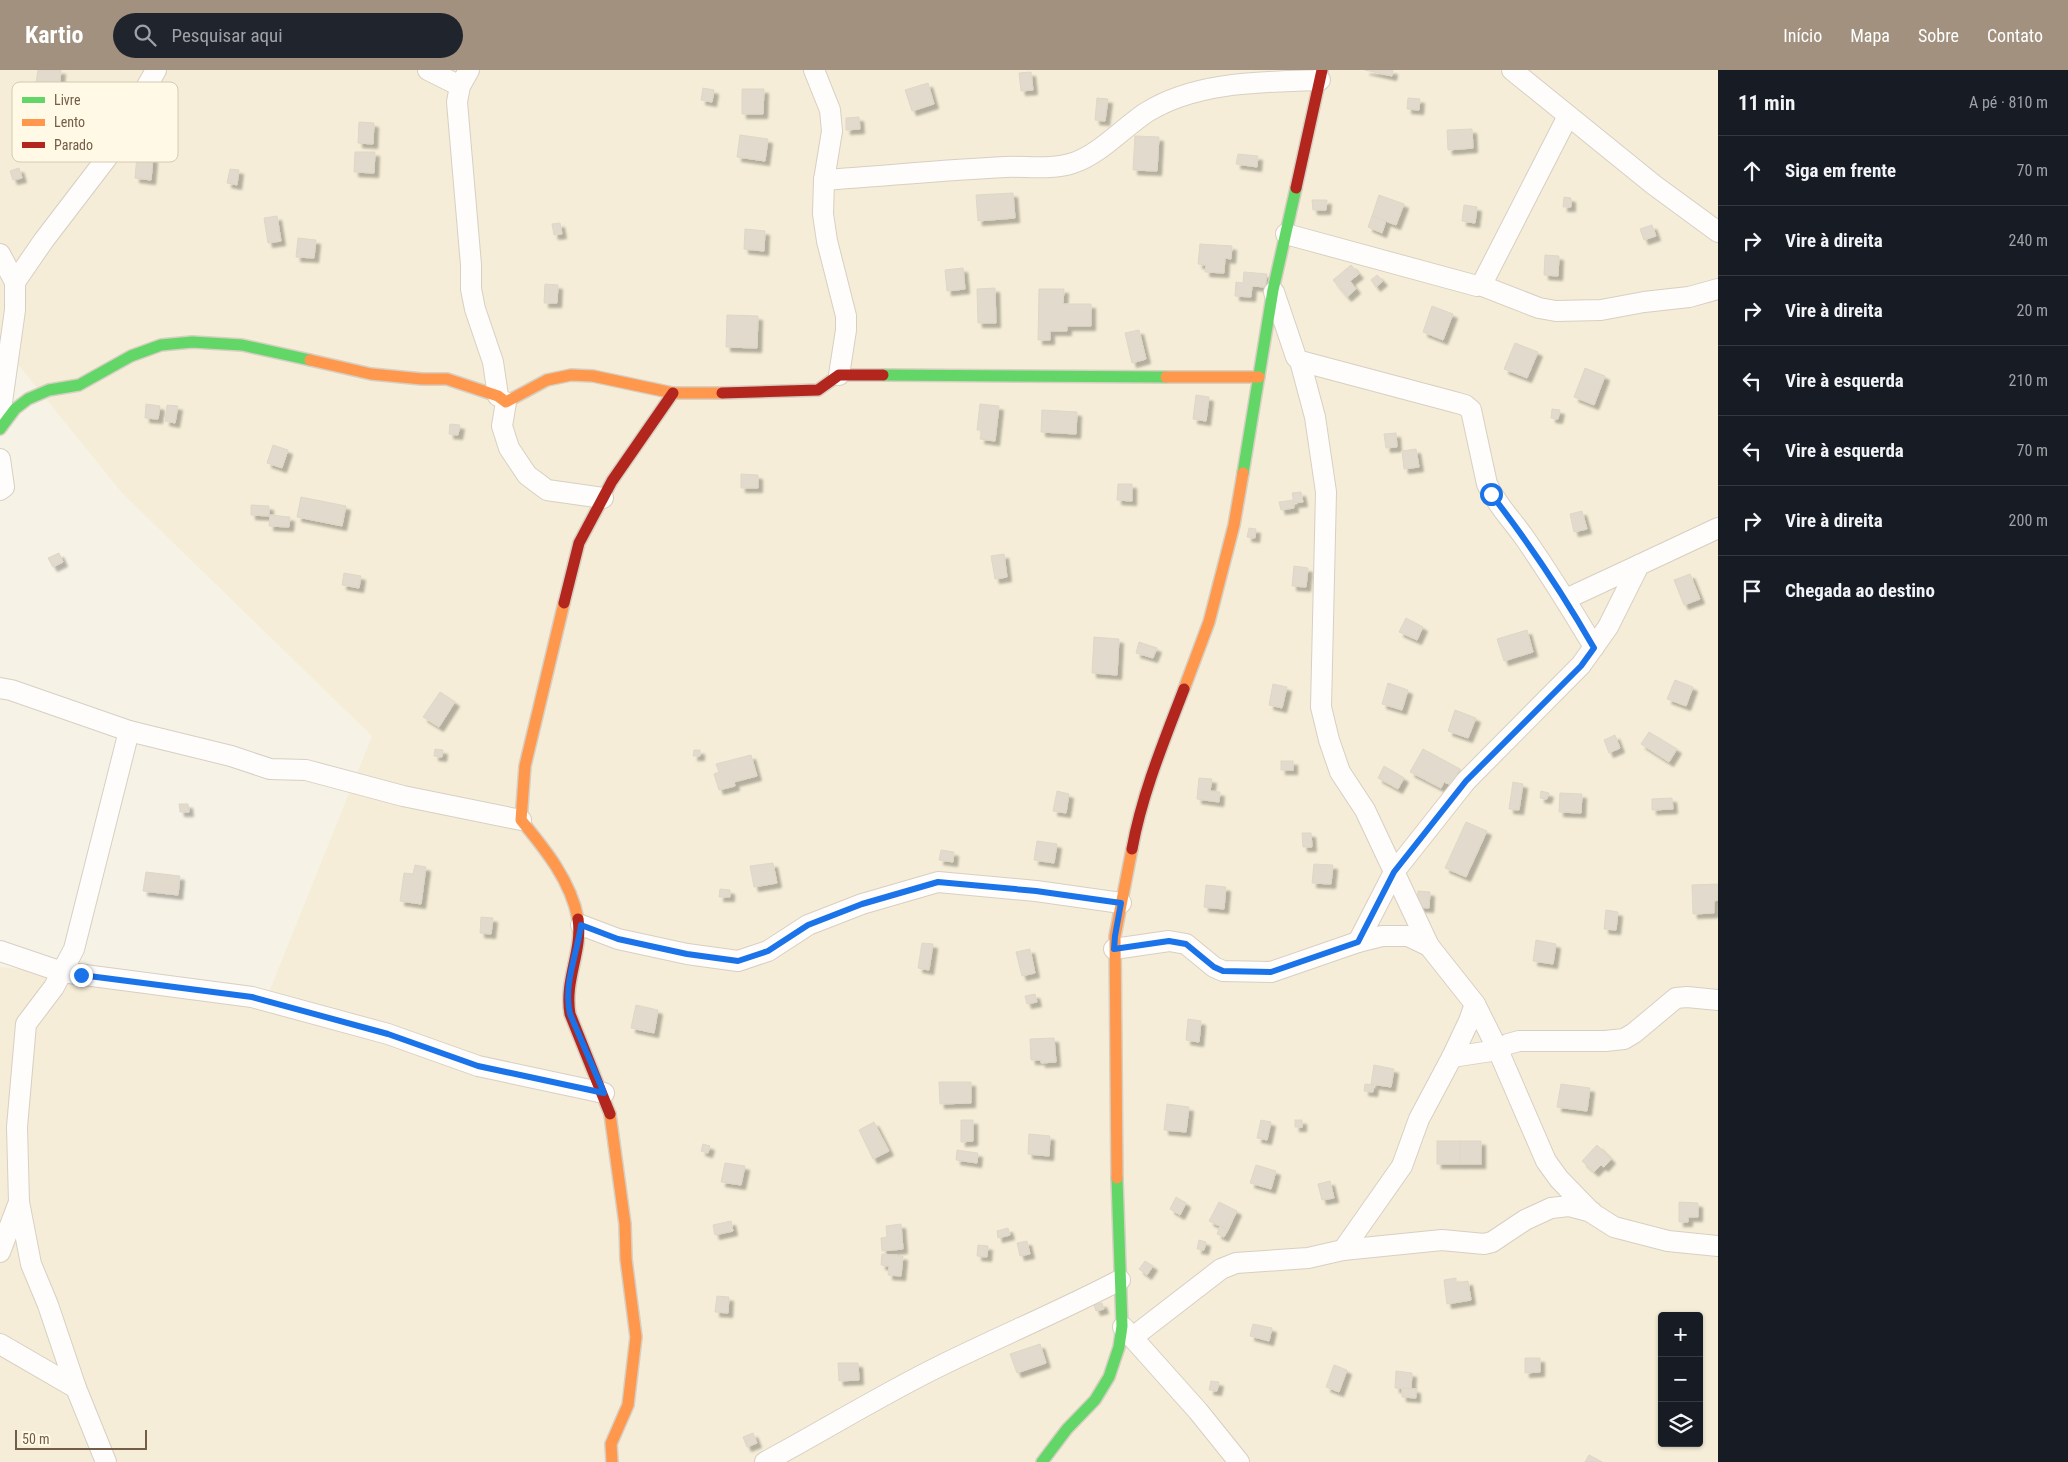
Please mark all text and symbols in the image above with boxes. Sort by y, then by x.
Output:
search box [113,13,463,58]
text: Kartio [25,21,83,49]
icon: search [131,21,159,49]
text: Pesquisar aqui [171,24,283,47]
text: Início [1783,25,1822,46]
text: Mapa [1850,25,1890,46]
text: Sobre [1918,25,1959,46]
text: Contato [1987,25,2043,46]
legend [12,82,178,162]
text: 11 min [1738,91,1795,115]
text: Livre [54,92,81,108]
text: A pé · 810 m [1969,93,2048,112]
text: Lento [54,114,85,130]
text: Parado [54,137,93,153]
icon: ahead [1738,157,1766,185]
text: Siga em frente [1785,159,1896,182]
text: 70 m [2016,161,2048,180]
icon: right [1738,227,1766,255]
text: Vire à direita [1785,229,1883,252]
text: 240 m [2009,231,2048,250]
icon: right [1738,297,1766,325]
text: Vire à direita [1785,299,1883,322]
text: 20 m [2016,301,2048,320]
icon: left [1738,367,1766,395]
text: Vire à esquerda [1785,369,1904,392]
text: 210 m [2009,371,2048,390]
icon: left [1738,437,1766,465]
text: Vire à esquerda [1785,439,1904,462]
text: 70 m [2016,441,2048,460]
route start [1480,483,1503,506]
icon: right [1738,507,1766,535]
text: Vire à direita [1785,509,1883,532]
text: 200 m [2009,511,2048,530]
icon: arrive [1738,577,1766,605]
text: Chegada ao destino [1785,579,1935,602]
route end [70,964,93,987]
map controls [1658,1312,1703,1447]
button: + [1658,1312,1703,1357]
button: − [1658,1357,1703,1402]
button: layers [1658,1402,1703,1447]
scale bar [15,1427,148,1450]
text: 50 m [22,1431,50,1447]

